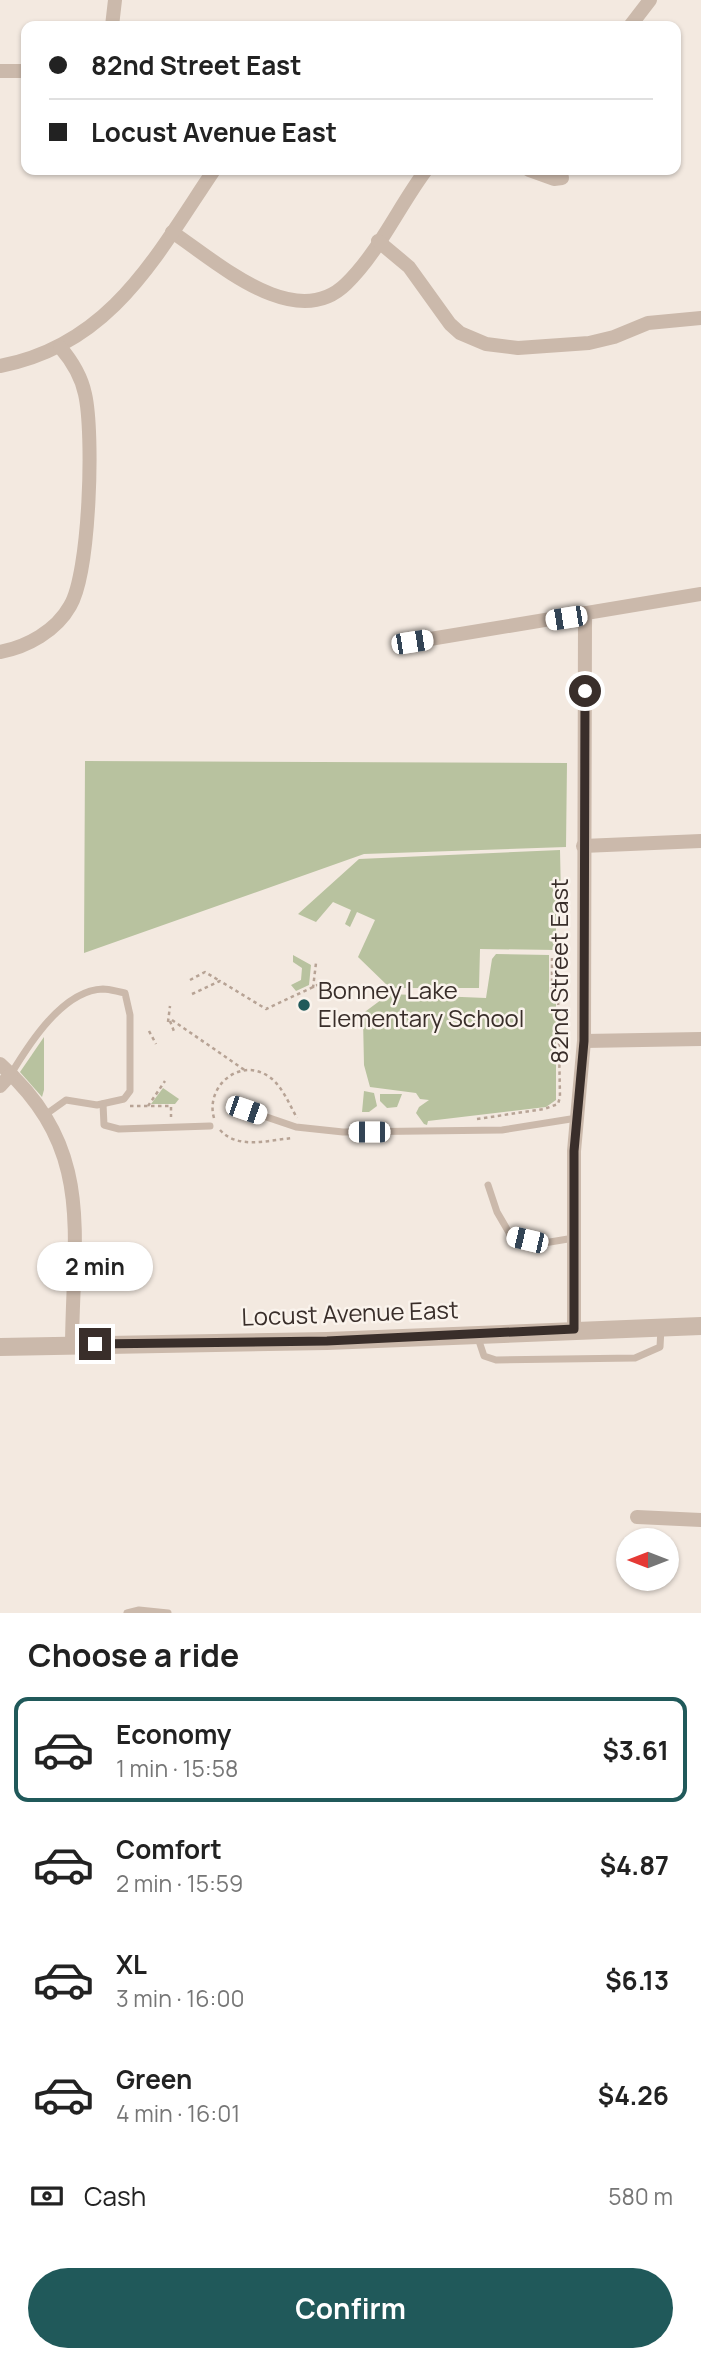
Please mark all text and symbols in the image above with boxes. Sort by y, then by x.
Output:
text: 82nd Street East [91,47,301,83]
text: Locust Avenue East [91,114,337,150]
car [544,604,589,632]
car [390,628,435,656]
route start [569,675,601,707]
street label: 82nd Street East [542,878,575,1064]
place label: Bonney Lake Elementary School [318,973,524,1034]
marker: Bonney Lake Elementary School [296,997,312,1013]
car [223,1093,270,1127]
car [349,1122,391,1143]
car [505,1225,550,1255]
callout: 2 min [37,1242,153,1292]
text: 2 min [65,1250,125,1282]
street label: Locust Avenue East [241,1292,459,1333]
route end [79,1328,111,1360]
north arrow [616,1528,679,1591]
map controls [616,1528,679,1591]
text: Choose a ride [28,1633,239,1677]
text: Economy [116,1716,231,1752]
icon: car [32,1718,95,1781]
text: $3.61 [603,1732,669,1768]
text: 1 min · 15:58 [116,1752,238,1784]
text: Comfort [116,1831,222,1867]
icon: car [32,1833,95,1896]
text: $4.87 [600,1847,669,1883]
text: 2 min · 15:59 [116,1867,243,1899]
text: XL [116,1946,147,1982]
icon: car [32,1948,95,2011]
text: $6.13 [605,1962,669,1998]
text: 3 min · 16:00 [116,1982,244,2014]
text: Green [116,2061,192,2097]
icon: car [32,2063,95,2126]
text: $4.26 [598,2077,669,2113]
text: 4 min · 16:01 [116,2097,240,2129]
icon: cash [28,2177,66,2215]
text: Cash [84,2178,146,2214]
text: 580 m [608,2180,673,2212]
button: Confirm [28,2268,673,2348]

